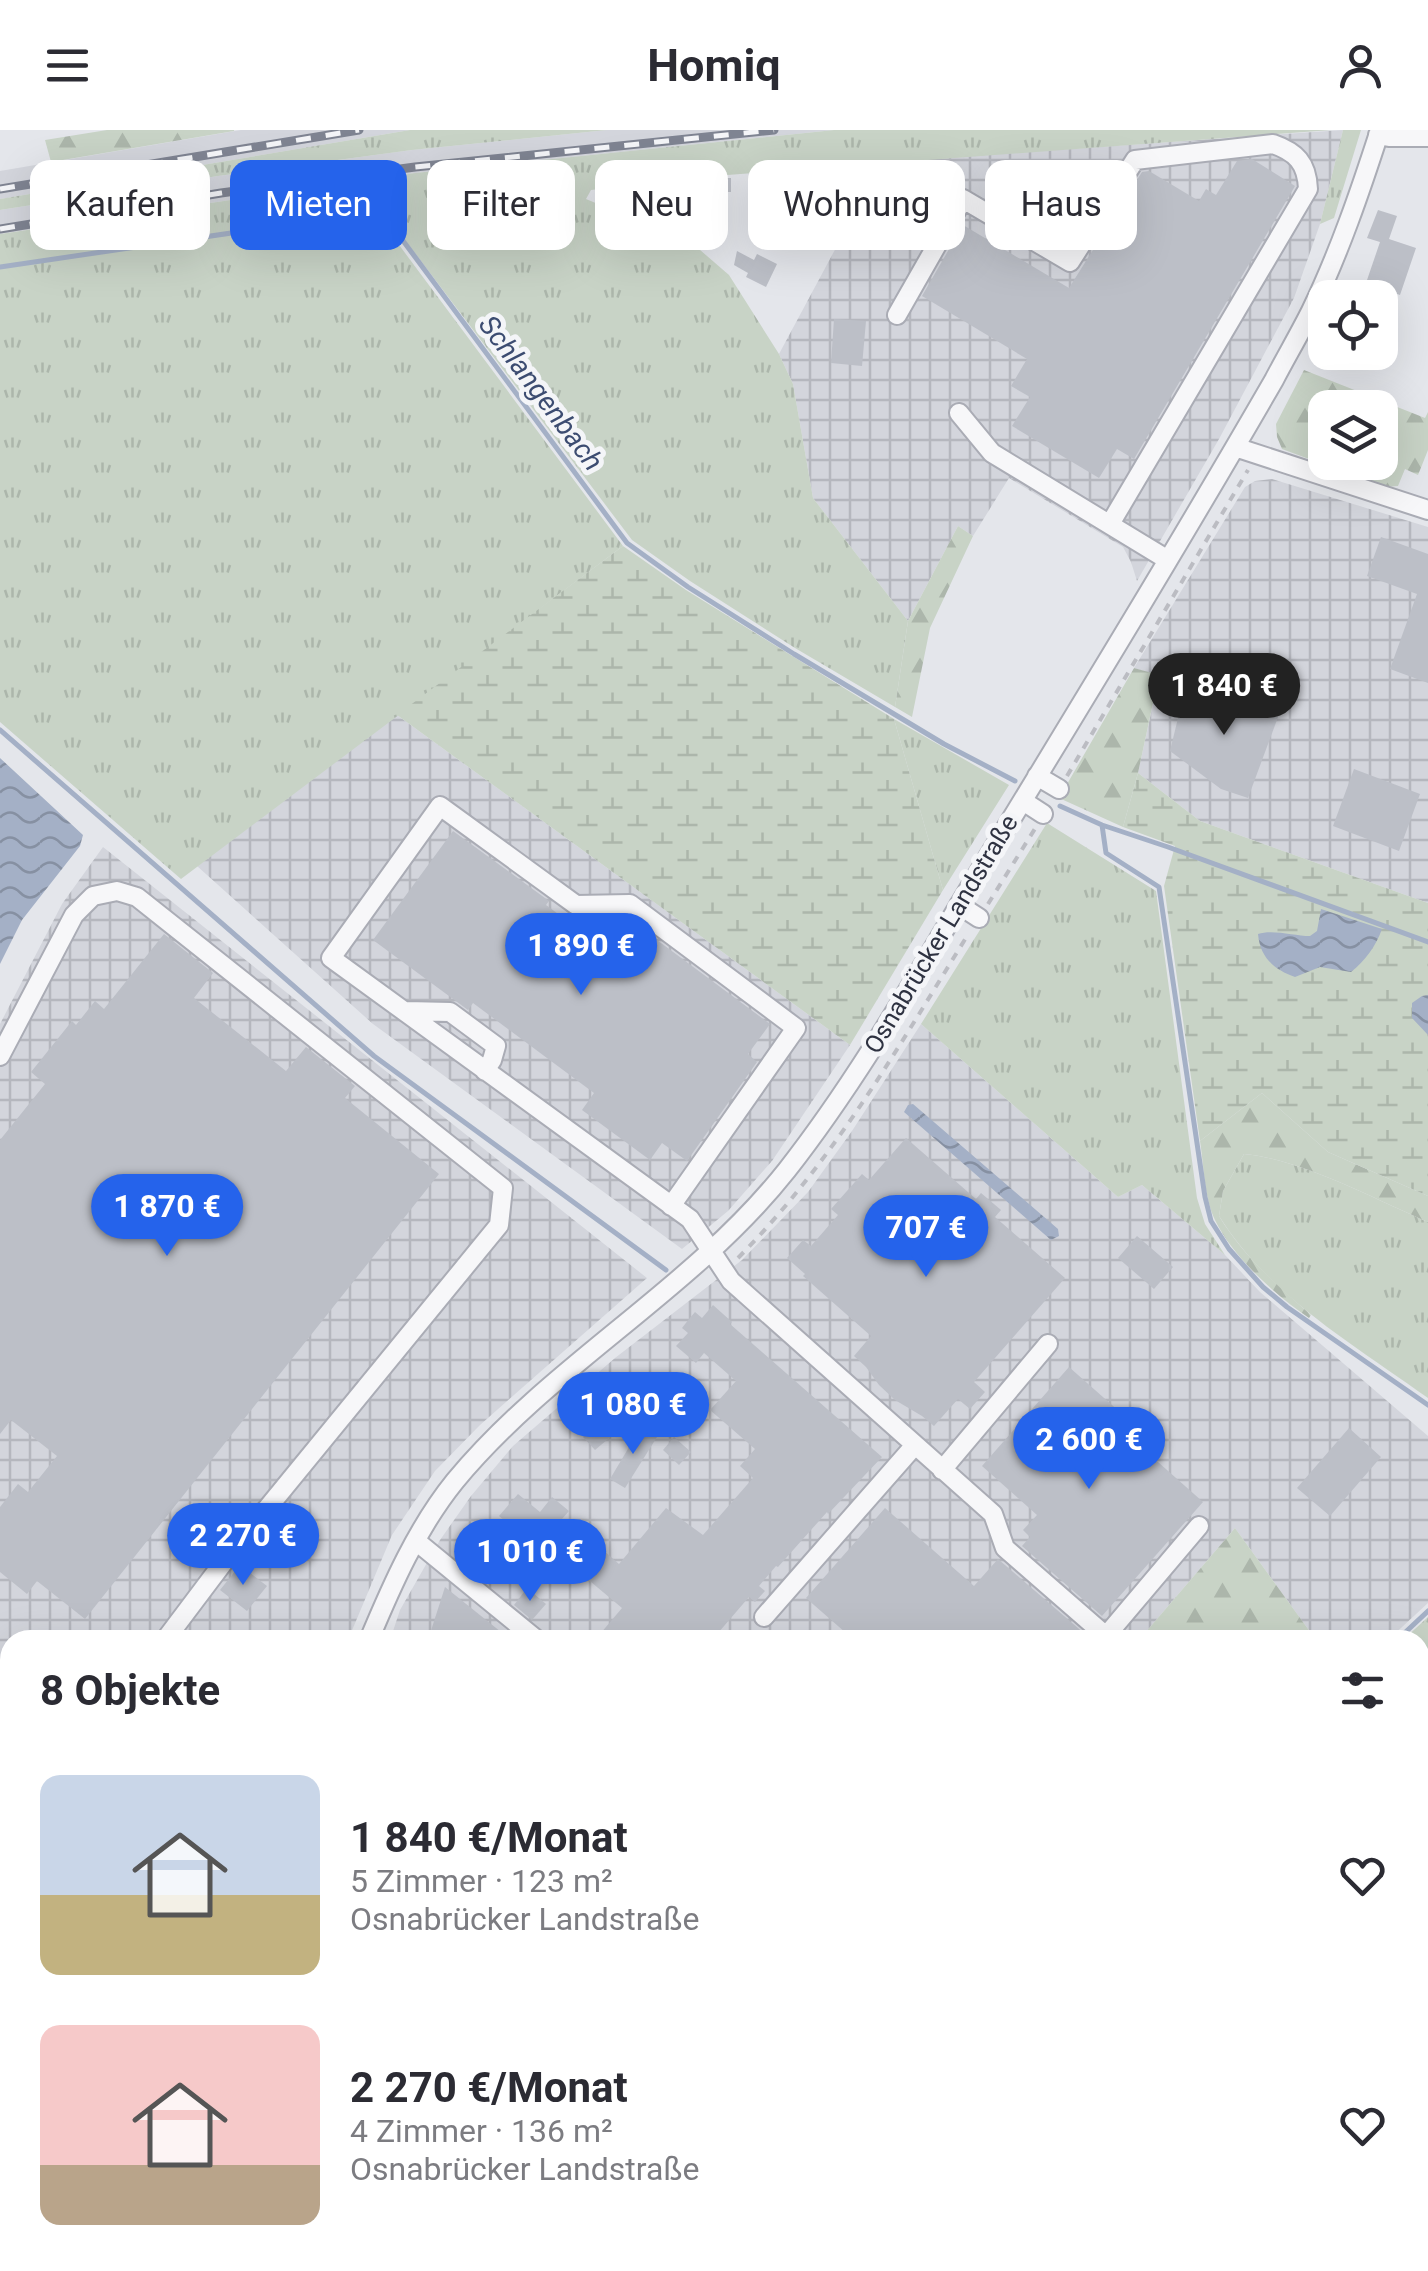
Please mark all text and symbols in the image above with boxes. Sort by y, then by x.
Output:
icon: menu [40,38,95,93]
icon: person [1333,38,1388,93]
text: Homiq [647,39,781,92]
chip: Kaufen [30,160,210,250]
chip: Mieten [230,160,407,250]
chip: Filter [427,160,575,250]
chip: Neu [595,160,728,250]
chip: Wohnung [748,160,965,250]
chip: Haus [985,160,1137,250]
map controls [1308,280,1398,480]
button: locate [1308,280,1398,370]
water label: Schlangenbach [472,309,610,477]
button: layers [1308,390,1398,480]
pin: 1 840 € [1132,653,1316,738]
text: 1 840 € [1170,666,1278,704]
street label: Osnabrücker Landstraße [858,810,1024,1058]
pin: 1 890 € [489,913,673,998]
text: 1 890 € [527,926,635,964]
pin: 1 870 € [75,1174,259,1259]
text: 1 870 € [113,1187,221,1225]
pin: 707 € [856,1195,996,1280]
text: 707 € [885,1208,967,1246]
pin: 1 080 € [541,1372,725,1457]
text: 1 080 € [579,1385,687,1423]
pin: 2 600 € [997,1407,1181,1492]
text: 2 600 € [1035,1420,1143,1458]
pin: 2 270 € [151,1503,335,1588]
text: 2 270 € [189,1516,297,1554]
pin: 1 010 € [438,1519,622,1604]
text: 1 010 € [476,1532,584,1570]
icon: filters [1335,1663,1390,1718]
text: 8 Objekte [40,1666,220,1715]
text: 1 840 €/Monat [350,1813,628,1862]
icon: home [120,1815,240,1935]
icon: heart [1335,1848,1390,1903]
text: 5 Zimmer · 123 m² [350,1862,613,1900]
text: Osnabrücker Landstraße [350,1900,699,1938]
text: 2 270 €/Monat [350,2063,628,2112]
icon: home [120,2065,240,2185]
icon: heart [1335,2098,1390,2153]
text: 4 Zimmer · 136 m² [350,2112,613,2150]
text: Osnabrücker Landstraße [350,2150,699,2188]

